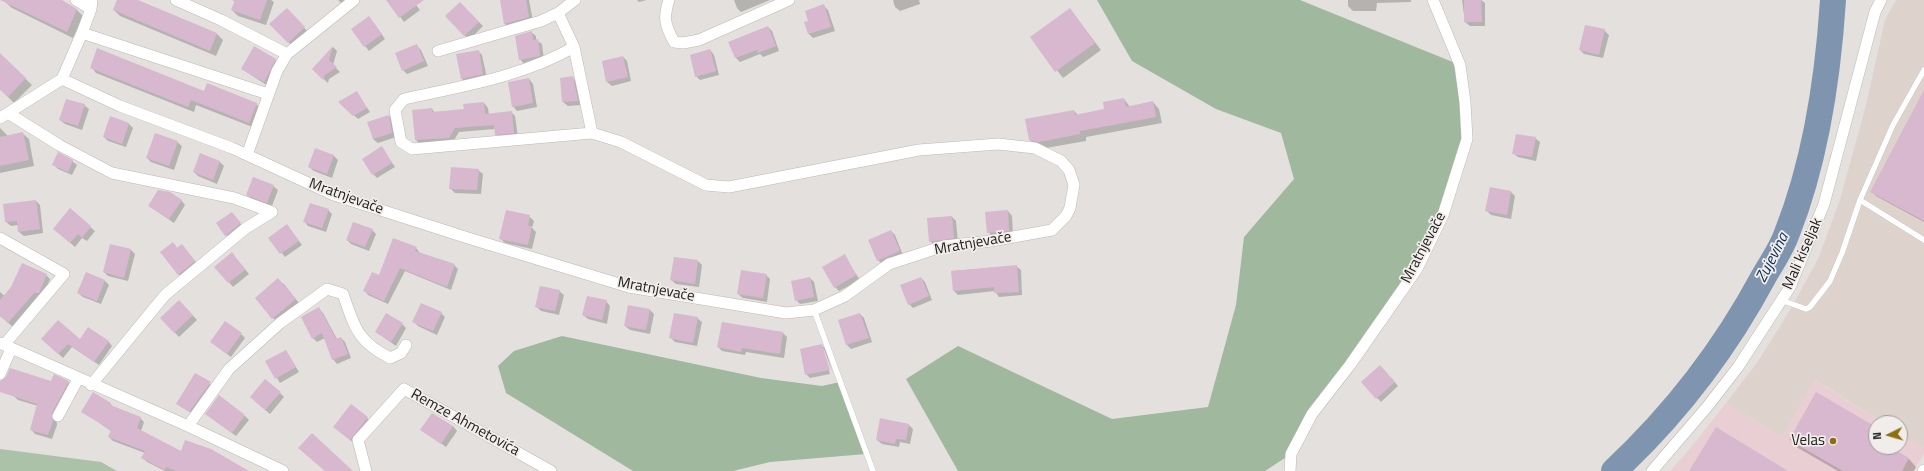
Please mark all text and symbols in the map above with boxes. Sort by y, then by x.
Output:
street label: Mratnjevače [306,175,386,219]
street label: Mratnjevače [1398,209,1450,287]
street label: Mali kiseljak [1779,215,1827,293]
street label: Mratnjevače [933,228,1013,260]
water label: Zujevina [1752,230,1794,286]
street label: Mratnjevače [616,274,696,306]
street label: Remze Ahmetovića [407,386,523,460]
north arrow [1868,415,1908,455]
text: N [1869,431,1885,440]
place label: Velas [1791,432,1825,450]
marker: Velas [1828,436,1838,446]

